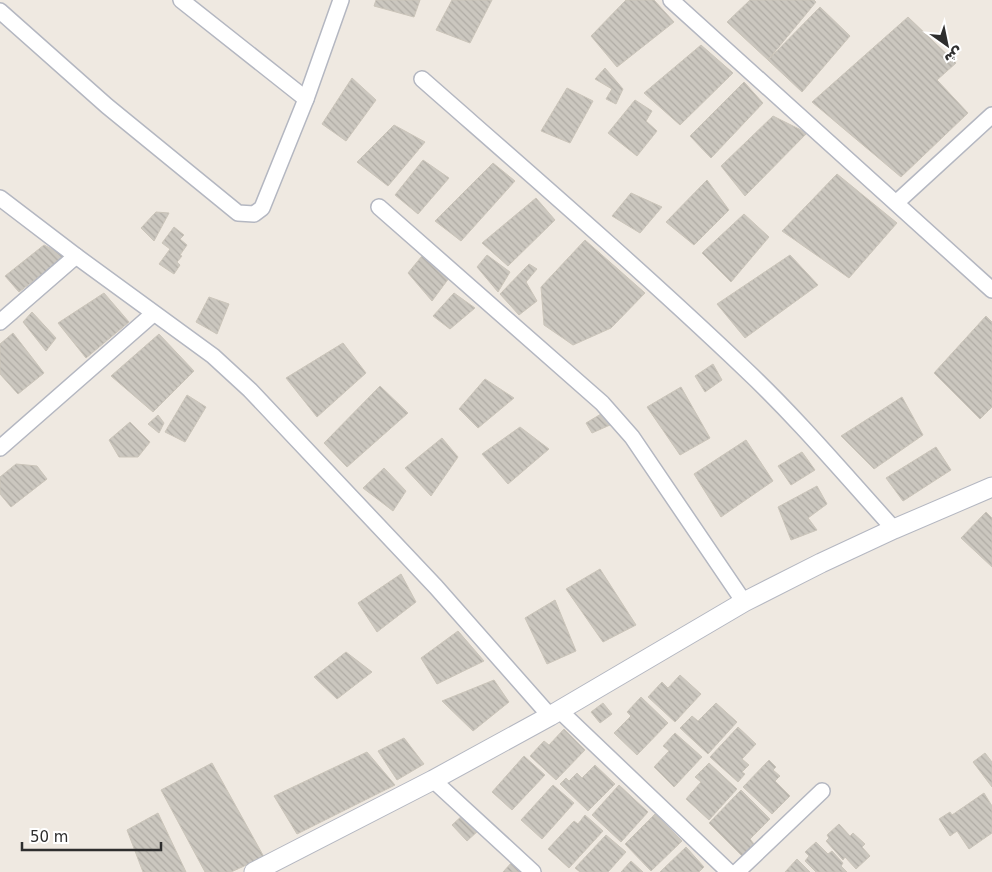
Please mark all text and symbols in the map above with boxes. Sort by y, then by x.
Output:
north arrow [922,20,972,70]
text: ش [942,44,967,68]
scale bar [22,820,161,852]
text: 50 m [30,828,68,846]

